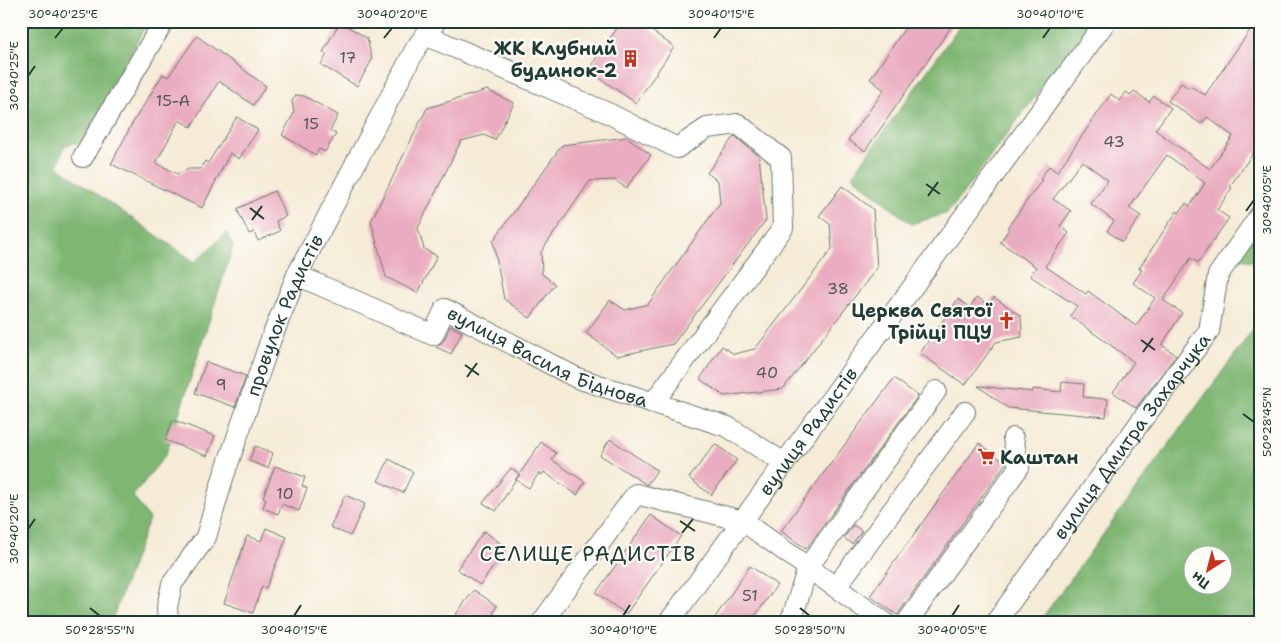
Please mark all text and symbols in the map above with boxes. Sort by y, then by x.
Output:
text: 30°40'25"E [28,6,98,22]
text: 30°40'20"E [356,6,428,22]
text: 30°40'15"E [687,6,755,22]
text: 30°40'10"E [1016,6,1084,22]
place label: ЖК Клубний будинок-2 [494,36,617,83]
text: 30°40'25"E [6,41,22,111]
house number: 17 [339,47,357,68]
building icon: ЖК Клубний будинок-2 [621,49,641,69]
house number: 15-А [156,90,190,111]
house number: 15 [303,113,319,134]
house number: 43 [1103,131,1125,152]
text: 30°40'05"E [1259,165,1275,235]
street label: провулок Радистів [240,230,329,400]
house number: 38 [827,278,849,299]
place label: Церква Святої Трійці ПЦУ [851,298,993,345]
street label: вулиця Василя Біднова [443,300,651,413]
church icon: Церква Святої Трійці ПЦУ [996,311,1016,331]
street label: вулиця Дмитра Захарчука [1048,328,1216,545]
street label: вулиця Радистів [753,362,863,501]
house number: 40 [756,362,778,383]
house number: 9 [215,374,227,395]
text: 50°28'45"N [1259,387,1275,457]
place label: Каштан [1000,445,1079,470]
supermarket icon: Каштан [976,447,996,467]
house number: 10 [276,483,294,504]
text: 30°40'20"E [6,493,22,565]
district label: СЕЛИЩЕ РАДИСТІВ [480,540,696,568]
north arrow [1184,546,1234,596]
text: Пн [1188,568,1213,593]
house number: 51 [742,585,758,606]
text: 50°28'55"N [65,622,135,638]
text: 30°40'15"E [260,622,328,638]
text: 30°40'10"E [589,622,657,638]
text: 50°28'50"N [775,622,845,638]
text: 30°40'05"E [917,622,987,638]

